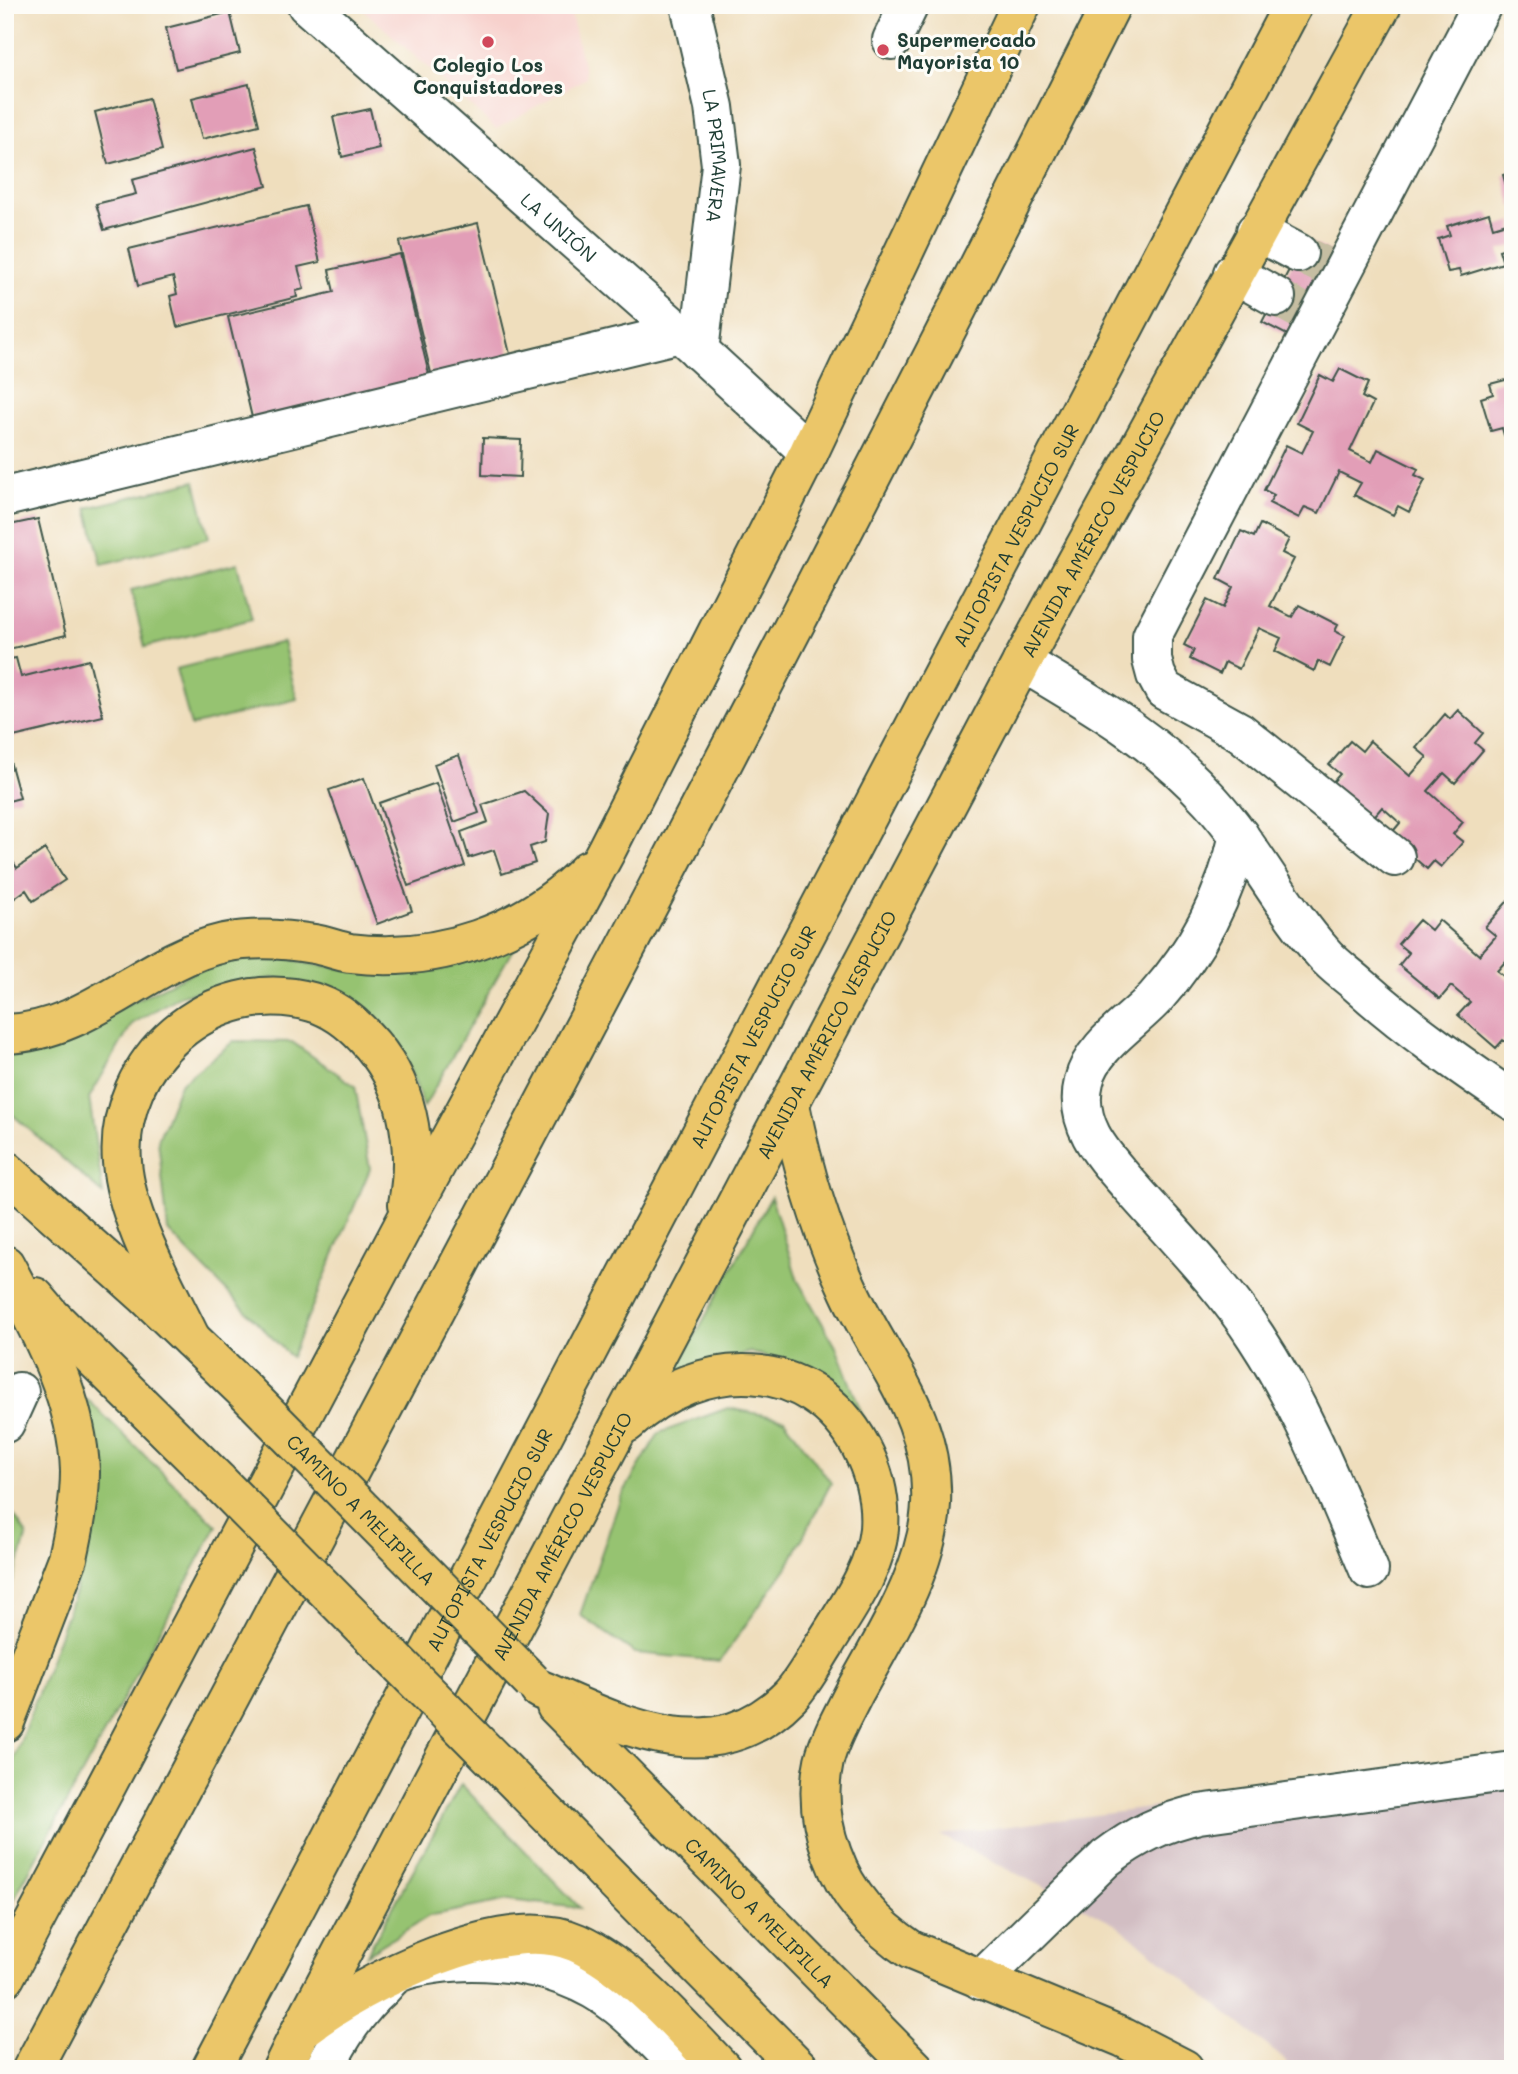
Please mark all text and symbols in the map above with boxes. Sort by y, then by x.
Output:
place label: Supermercado Mayorista 10 [897,27,1036,74]
marker: Colegio Los Conquistadores [480,34,496,50]
marker: Supermercado Mayorista 10 [875,42,891,58]
place label: Colegio Los Conquistadores [413,52,563,99]
street label: LA PRIMAVERA [698,86,733,225]
street label: LA UNIÓN [516,187,603,267]
street label: AVENIDA AMÉRICO VESPUCIO [1015,406,1170,661]
street label: AUTOPISTA VESPUCIO SUR [946,419,1084,651]
street label: AVENIDA AMÉRICO VESPUCIO [750,906,902,1163]
street label: AUTOPISTA VESPUCIO SUR [684,920,821,1152]
street label: AVENIDA AMÉRICO VESPUCIO [486,1407,637,1664]
street label: AUTOPISTA VESPUCIO SUR [420,1423,557,1655]
street label: CAMINO A MELIPILLA [282,1428,441,1590]
street label: CAMINO A MELIPILLA [680,1832,840,1993]

